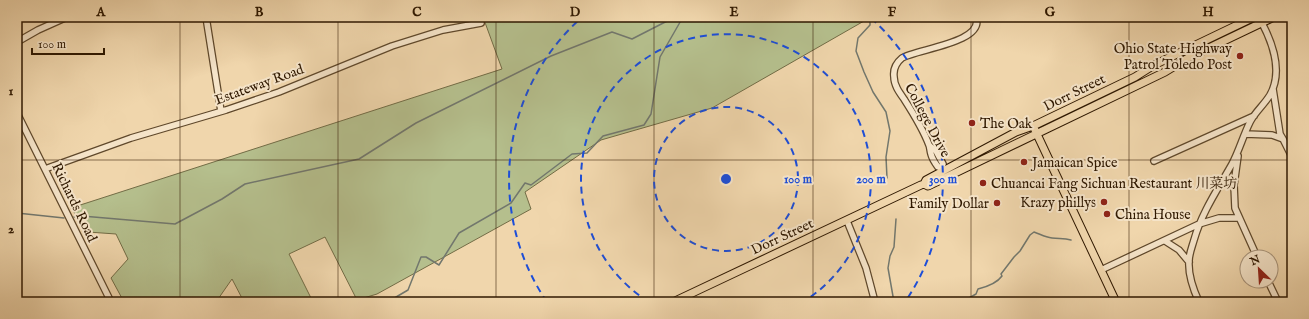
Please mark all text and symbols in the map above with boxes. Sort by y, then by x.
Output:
text: A [96,4,107,21]
text: B [255,4,264,21]
text: C [412,4,422,21]
text: D [570,4,581,21]
text: E [729,4,739,21]
text: F [888,4,897,21]
text: G [1045,4,1056,21]
text: H [1202,4,1214,21]
scale bar [32,30,104,56]
text: 100 m [38,37,66,52]
place label: Ohio State Highway Patrol Toledo Post [1114,40,1232,74]
marker: Ohio State Highway Patrol Toledo Post [1235,51,1245,61]
street label: Estateway Road [212,60,307,109]
street label: Dorr Street [1040,70,1109,116]
street label: College Drive [900,80,954,161]
text: 1 [9,83,14,100]
place label: The Oak [980,115,1033,133]
marker: The Oak [967,118,977,128]
place label: Jamaican Spice [1030,154,1118,172]
marker: Jamaican Spice [1019,157,1029,167]
street label: Richards Road [47,160,101,246]
centre of rings [719,172,733,186]
text: 100 m [784,172,813,187]
text: 200 m [856,172,886,187]
text: 300 m [929,172,958,187]
place label: Chuancai Fang Sichuan Restaurant 川菜坊 [991,175,1237,193]
marker: Chuancai Fang Sichuan Restaurant 川菜坊 [978,178,988,188]
place label: Krazy phillys [1020,194,1096,212]
place label: Family Dollar [909,195,989,213]
marker: Krazy phillys [1099,197,1109,207]
marker: Family Dollar [992,198,1002,208]
place label: China House [1115,206,1191,224]
marker: China House [1102,209,1112,219]
street label: Dorr Street [748,215,817,259]
text: 2 [8,221,14,238]
north arrow [1239,249,1279,289]
text: N [1247,252,1263,270]

